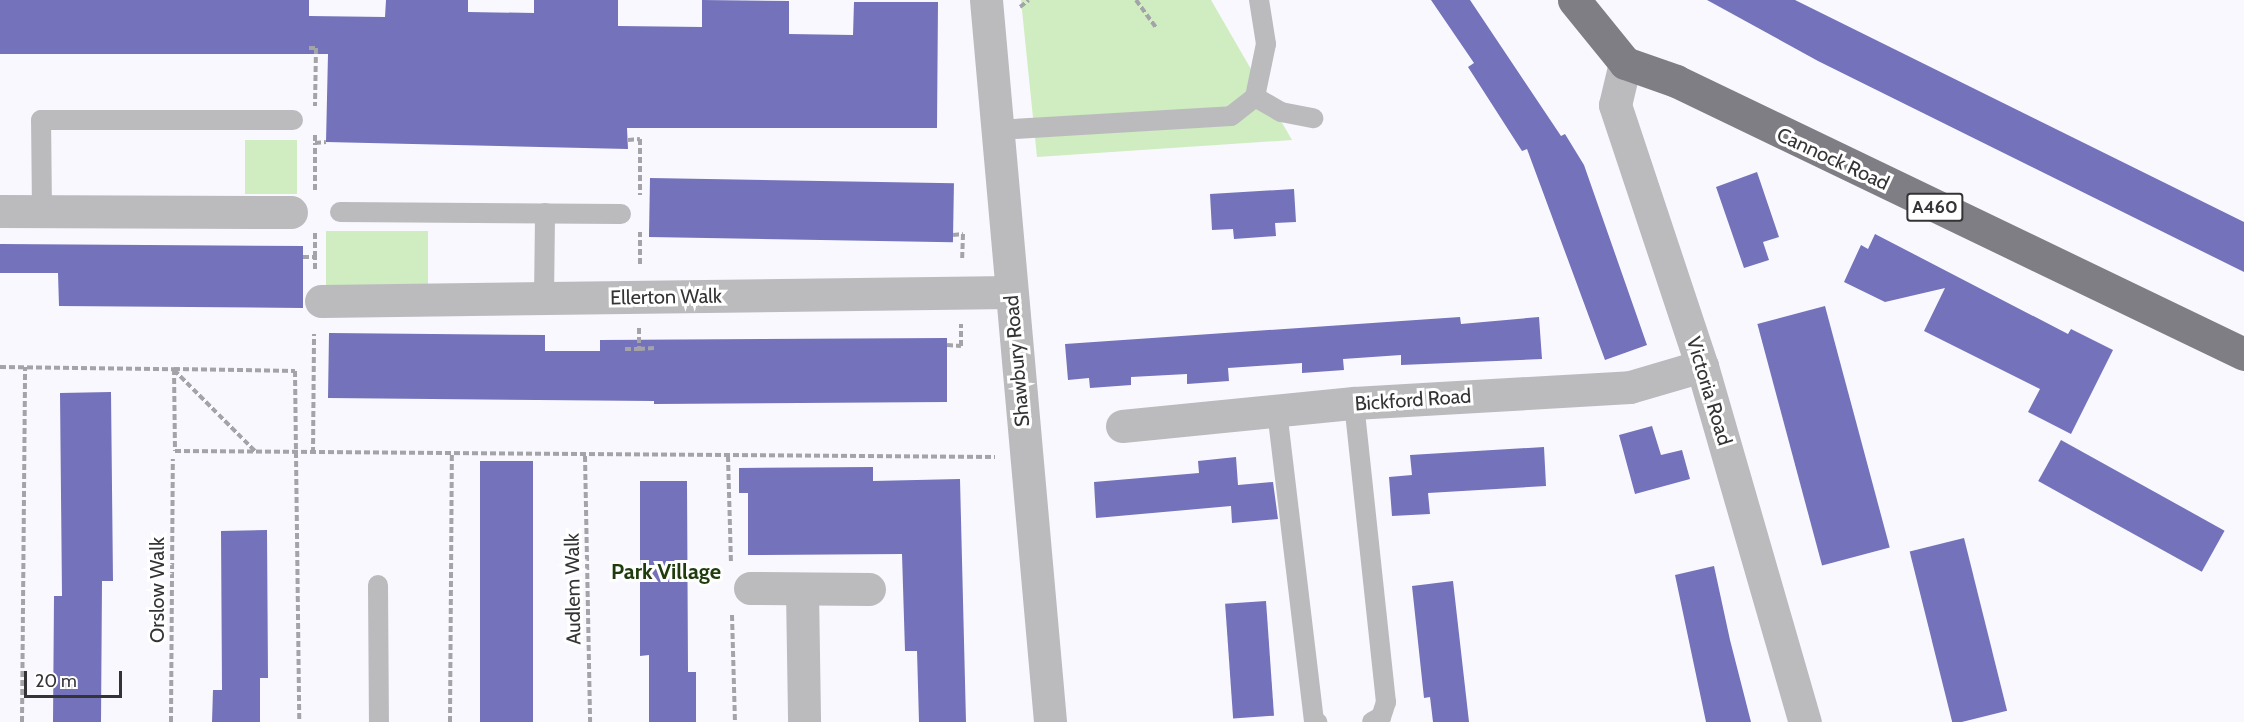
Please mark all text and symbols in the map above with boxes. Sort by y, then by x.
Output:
street label: Cannock Road [1773,123,1893,195]
road number: A460 [1905,192,1965,222]
street label: Ellerton Walk [610,284,722,310]
street label: Shawbury Road [999,294,1035,428]
street label: Victoria Road [1681,334,1737,448]
street label: Bickford Road [1354,384,1472,416]
street label: Audlem Walk [560,533,586,645]
street label: Orslow Walk [145,537,169,643]
district label: Park Village [611,559,721,585]
scale bar [27,659,124,697]
text: 20 m [35,670,77,692]

